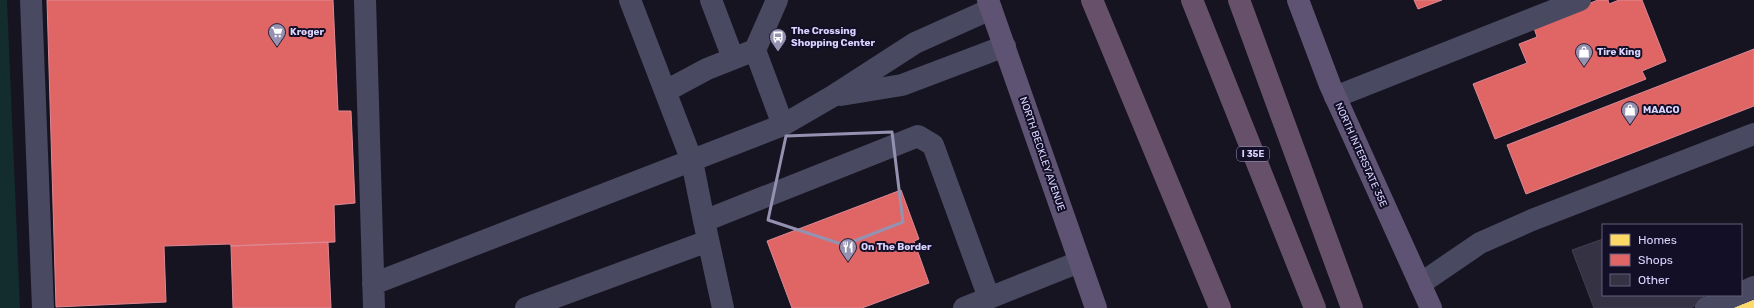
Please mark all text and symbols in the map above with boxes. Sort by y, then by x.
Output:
supermarket icon: Kroger [267,22,287,47]
place label: The Crossing Shopping Center [791,25,876,49]
place label: Kroger [290,26,325,38]
bus stop icon: The Crossing Shopping Center [768,27,788,52]
shop icon: Tire King [1574,42,1594,67]
place label: Tire King [1597,46,1641,58]
street label: NORTH BECKLEY AVENUE [1017,95,1067,213]
shop icon: MAACO [1620,100,1640,125]
street label: NORTH INTERSTATE 35E [1333,101,1389,209]
place label: MAACO [1643,104,1680,116]
road number: I 35E [1237,147,1269,161]
legend [1602,224,1742,296]
text: Homes [1638,233,1677,247]
restaurant icon: On The Border [838,237,858,262]
place label: On The Border [861,241,932,253]
text: Shops [1638,253,1673,267]
text: Other [1638,273,1670,287]

